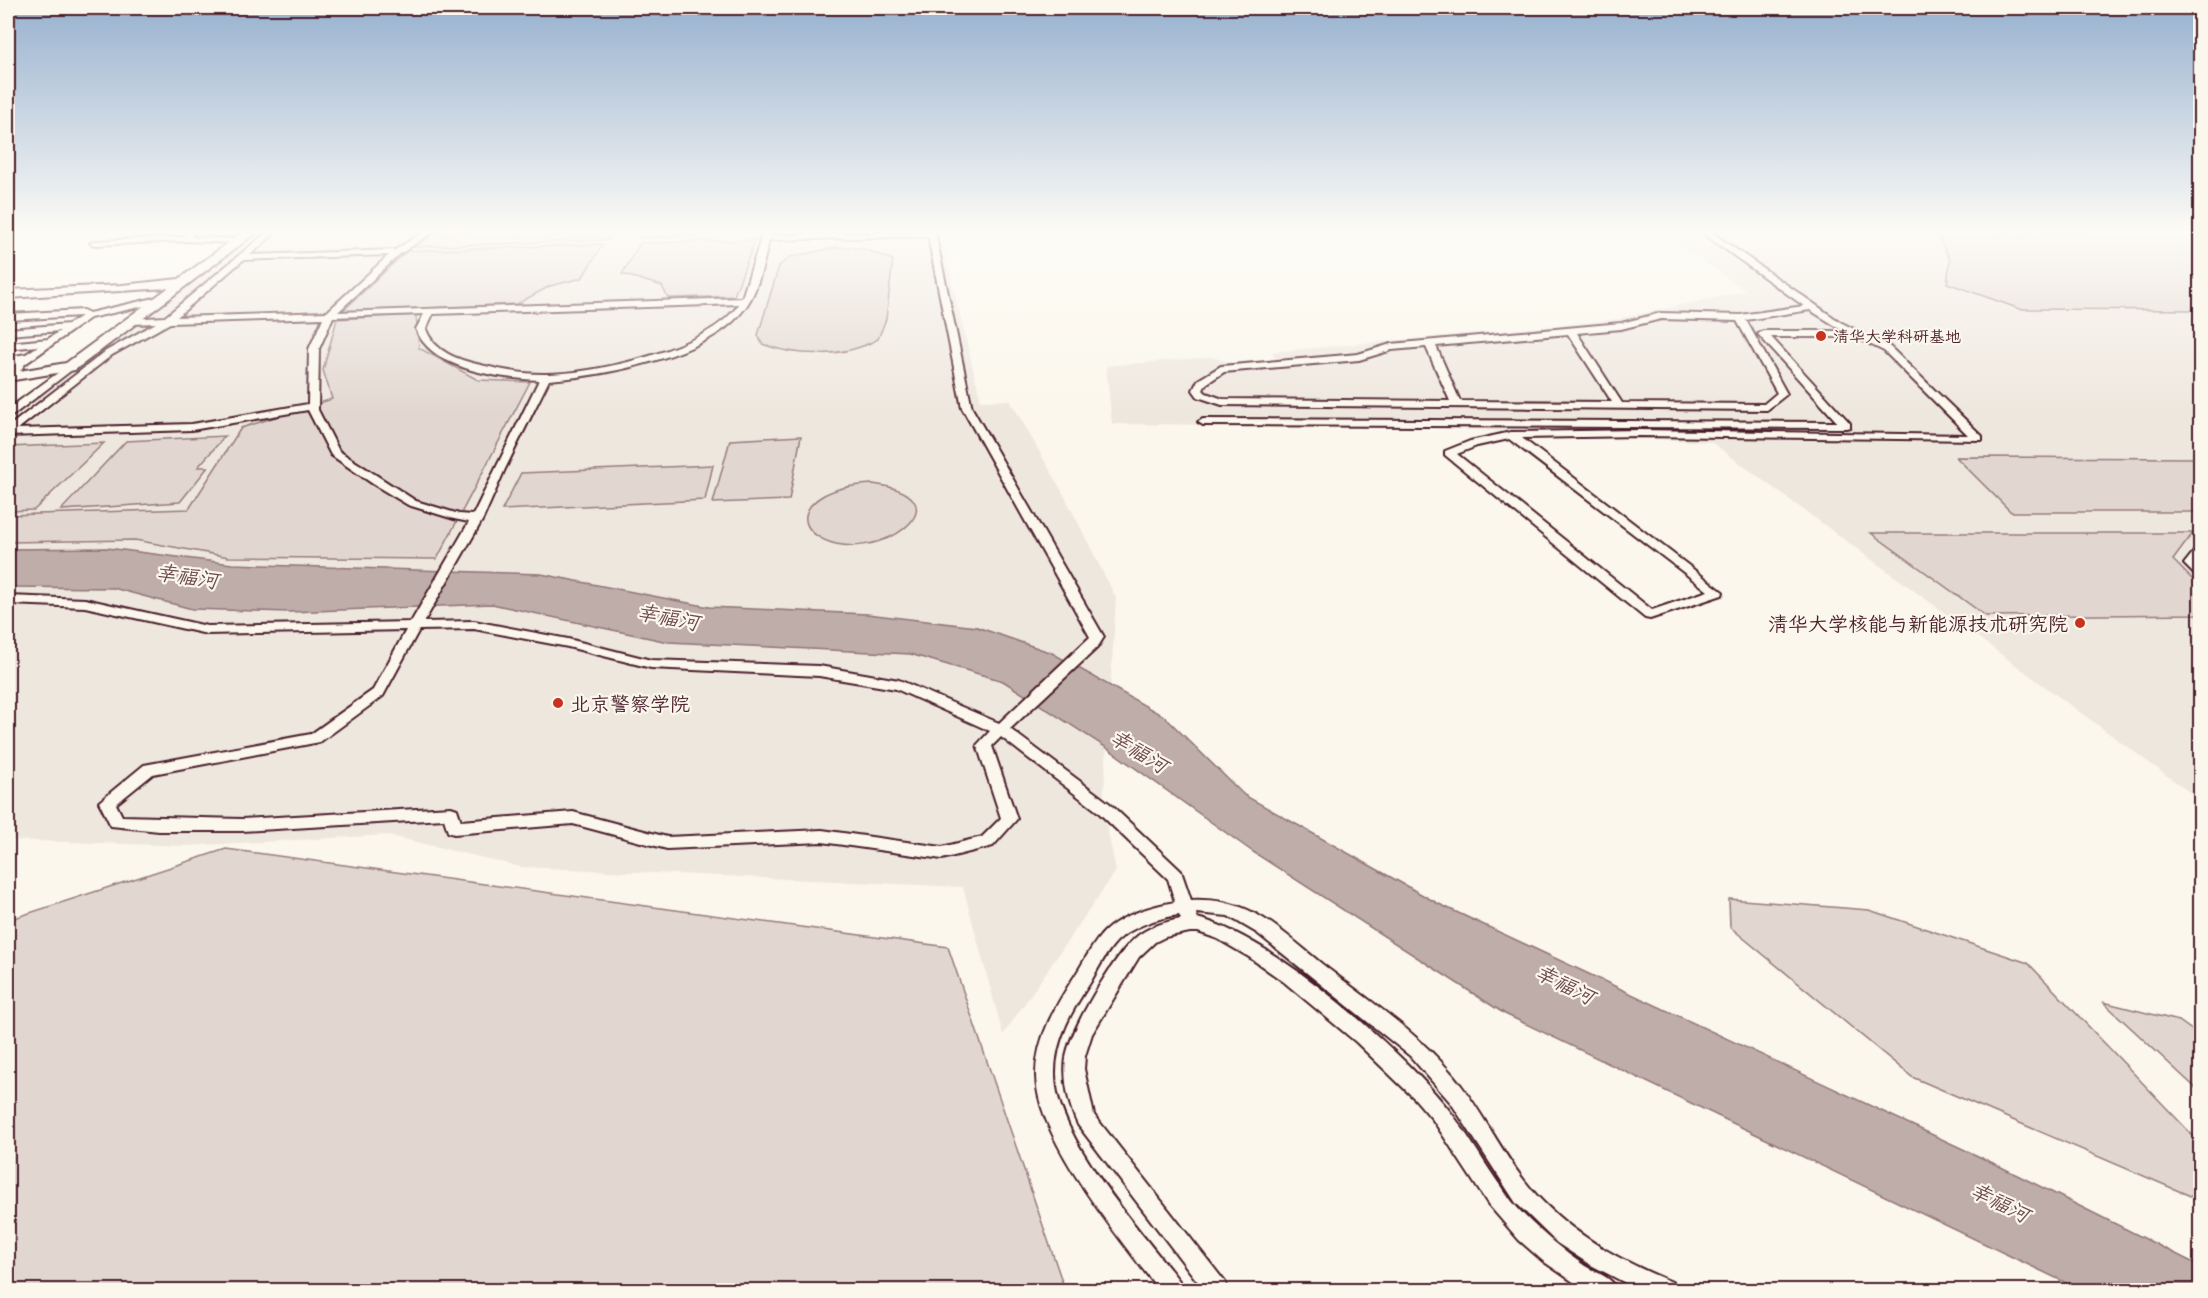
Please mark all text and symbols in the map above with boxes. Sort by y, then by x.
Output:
place label: 清华大学科研基地 [1833,325,1961,347]
marker: 清华大学科研基地 [1814,329,1828,343]
water label: 幸福河 [154,557,223,596]
water label: 幸福河 [634,597,705,638]
place label: 清华大学核能与新能源技术研究院 [1768,610,2068,637]
marker: 清华大学核能与新能源技术研究院 [2073,616,2087,630]
place label: 北京警察学院 [570,690,690,717]
marker: 北京警察学院 [551,696,565,710]
water label: 幸福河 [1105,722,1176,782]
water label: 幸福河 [1530,957,1602,1013]
water label: 幸福河 [1965,1175,2037,1231]

